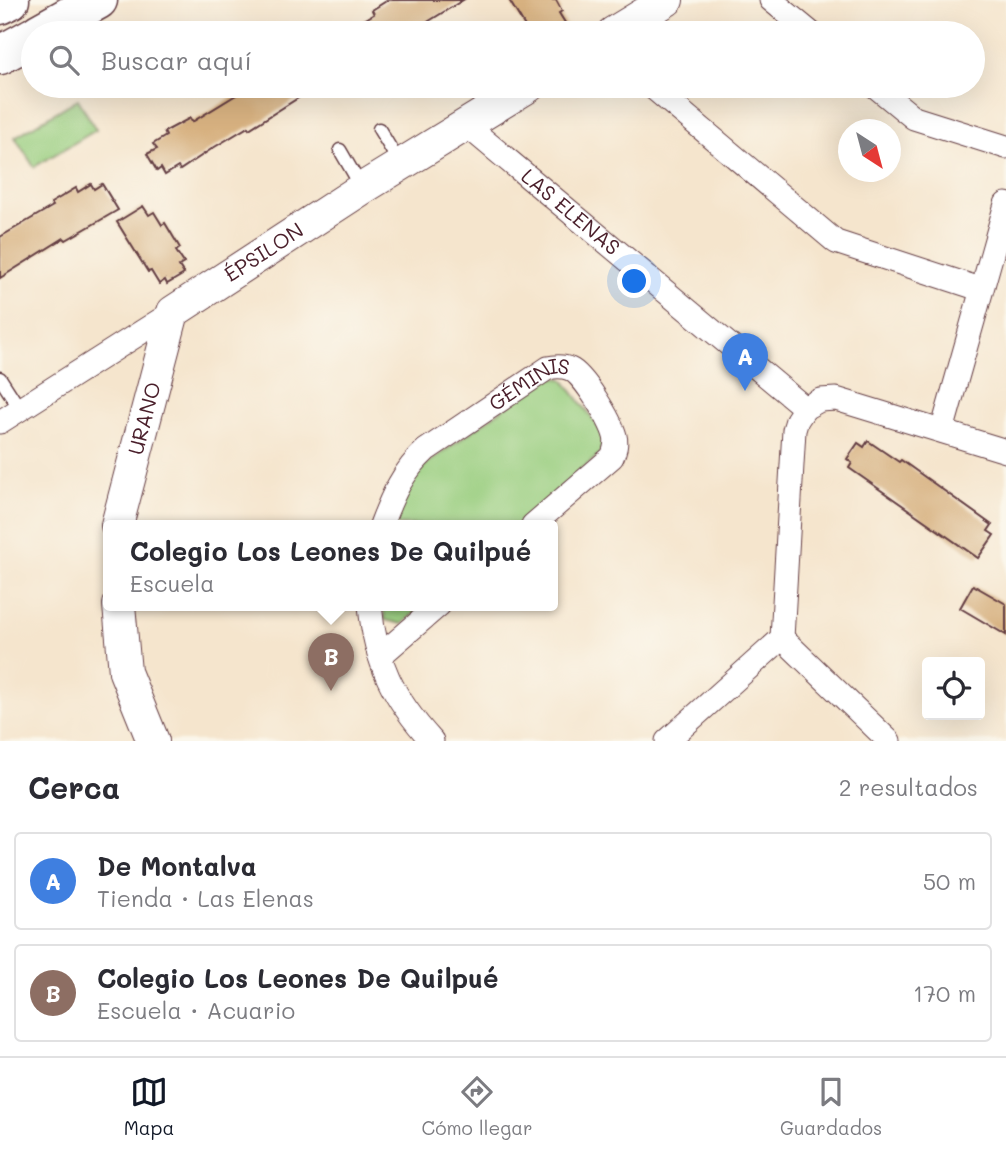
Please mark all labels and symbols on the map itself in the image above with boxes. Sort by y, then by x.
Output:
north arrow [838,119,901,182]
street label: LAS ELENAS [516,162,627,260]
street label: ÉPSILON [219,216,308,287]
your location [617,264,651,298]
pin: A [722,333,768,391]
street label: GÉMINIS [483,351,572,416]
street label: URANO [121,379,166,458]
pin: B [308,633,354,691]

